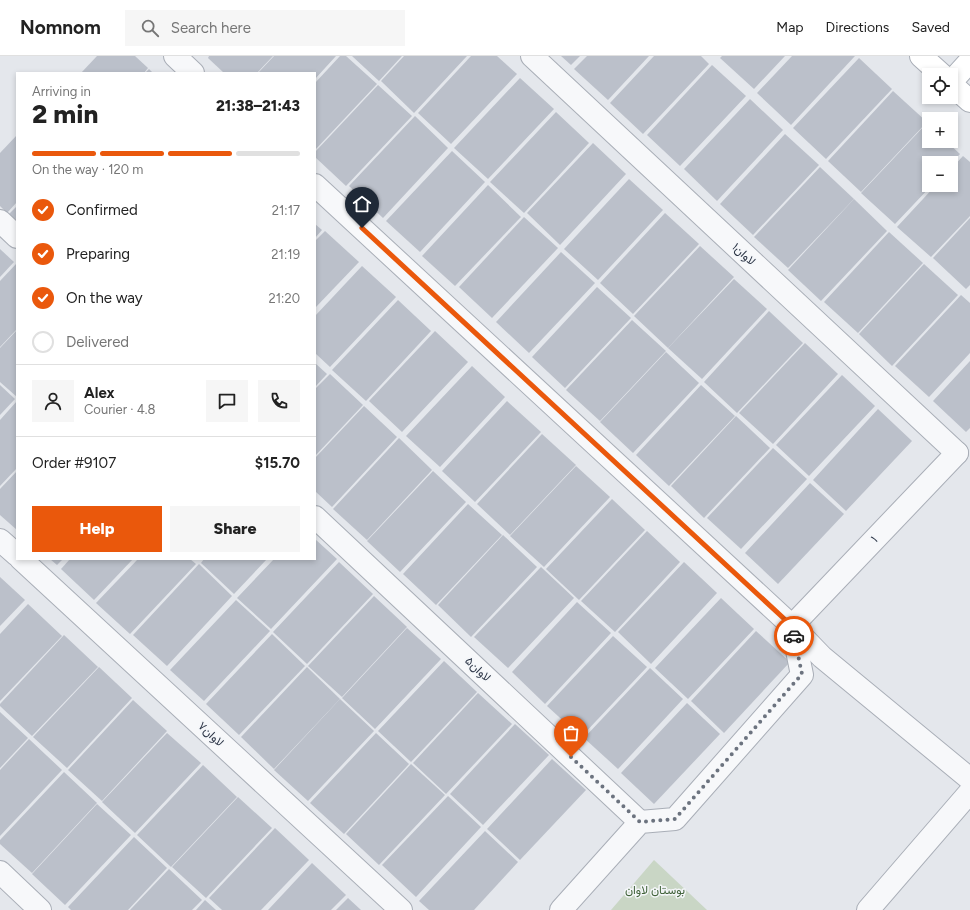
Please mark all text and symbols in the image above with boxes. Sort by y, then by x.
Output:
search box [125,10,405,46]
text: Nomnom [20,16,101,39]
icon: search [139,17,161,39]
text: Search here [171,19,251,37]
text: Map [776,19,804,36]
text: Directions [826,19,889,36]
text: Saved [911,19,950,36]
map controls [922,68,958,192]
button: locate [922,68,958,104]
text: Arriving in [32,84,91,99]
text: 21:38–21:43 [216,97,300,115]
text: 2 min [32,98,98,130]
button: + [922,112,958,148]
button: − [922,156,958,192]
text: On the way · 120 m [32,162,143,177]
pin [345,187,379,228]
icon: home [351,193,373,215]
icon: check [32,199,54,221]
text: Confirmed [66,201,138,219]
text: 21:17 [272,203,300,218]
street label: ۱لاوان [729,240,758,269]
icon: check [32,243,54,265]
text: Preparing [66,245,130,263]
text: 21:19 [271,247,300,262]
icon: check [32,287,54,309]
text: On the way [66,289,143,307]
text: 21:20 [268,291,300,306]
text: Delivered [66,333,129,351]
button: person [32,380,74,422]
button: chat [206,380,248,422]
button: phone [258,380,300,422]
text: Alex [84,384,114,402]
text: Courier · 4.8 [84,402,156,417]
text: Order #9107 [32,454,116,472]
text: $15.70 [255,454,300,472]
button: Help [32,506,162,552]
button: Share [170,506,300,552]
street label: ۱ [868,533,880,545]
courier [774,616,814,656]
icon: car [783,625,805,647]
street label: ۵لاوان [462,654,494,685]
pin [554,716,588,757]
street label: ۷لاوان [195,719,227,750]
icon: bag [560,722,582,744]
park label: بوستان لاوان [625,883,685,898]

